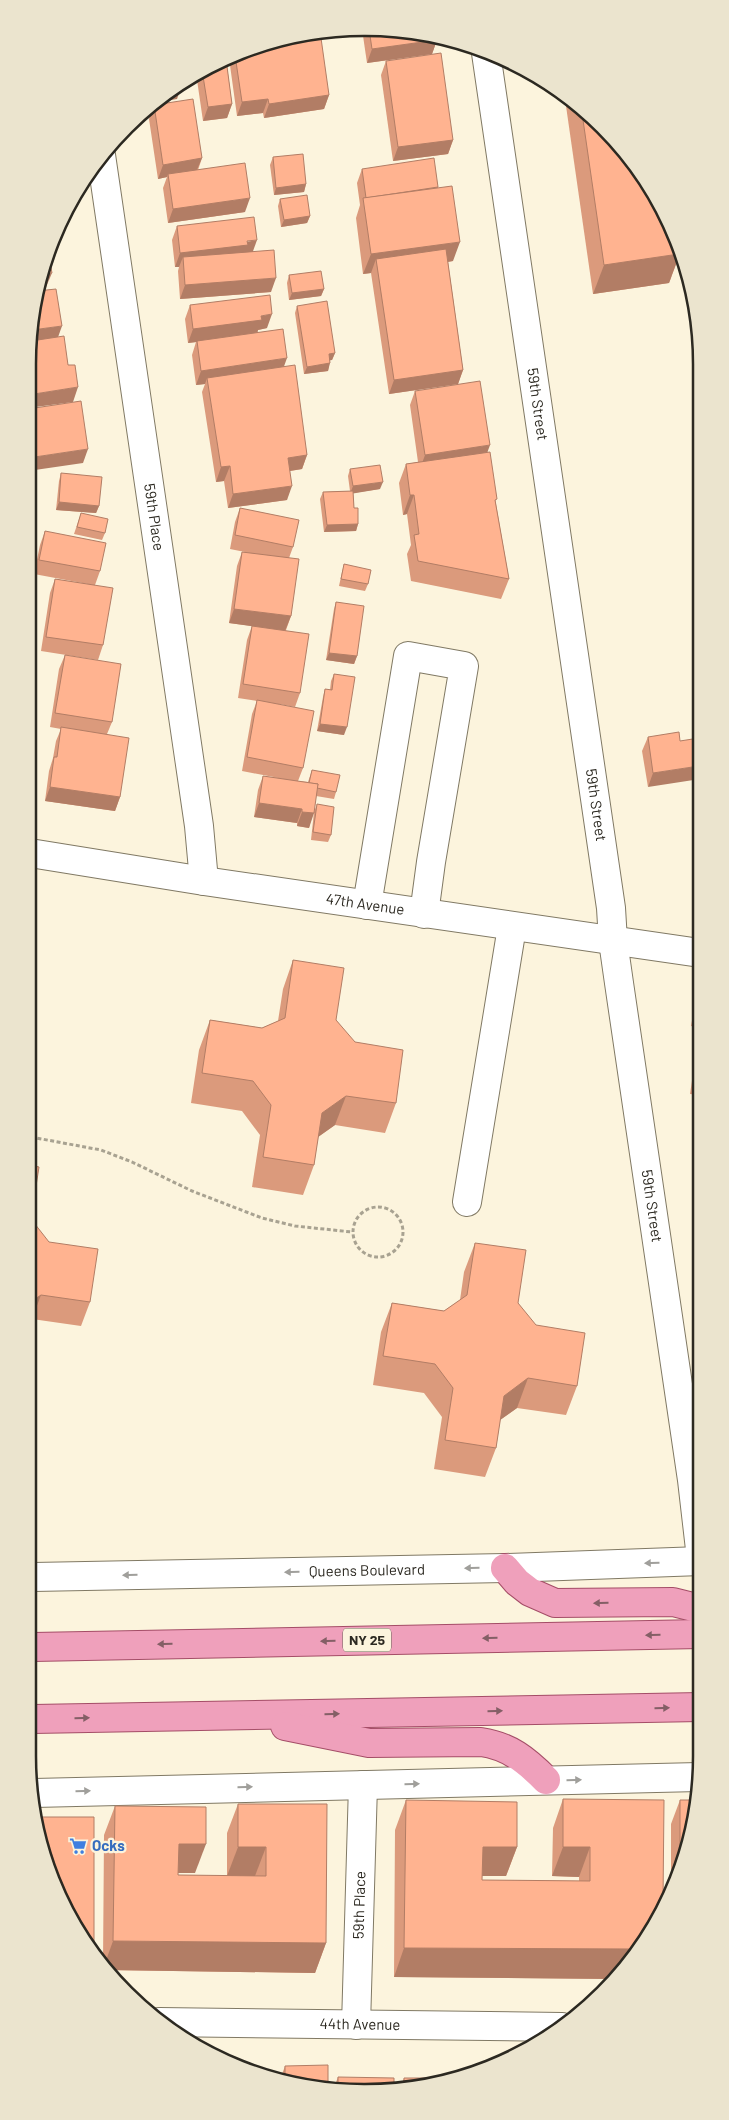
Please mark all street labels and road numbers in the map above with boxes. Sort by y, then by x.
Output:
street label: 59th Street [524,367,553,442]
street label: 59th Place [141,482,169,552]
street label: 59th Street [583,767,611,842]
street label: 47th Avenue [325,889,406,918]
street label: 59th Street [639,1168,667,1243]
street label: Queens Boulevard [309,1560,425,1580]
road number: NY 25 [343,1628,391,1652]
street label: 59th Place [349,1871,368,1939]
street label: 44th Avenue [319,2014,401,2033]

